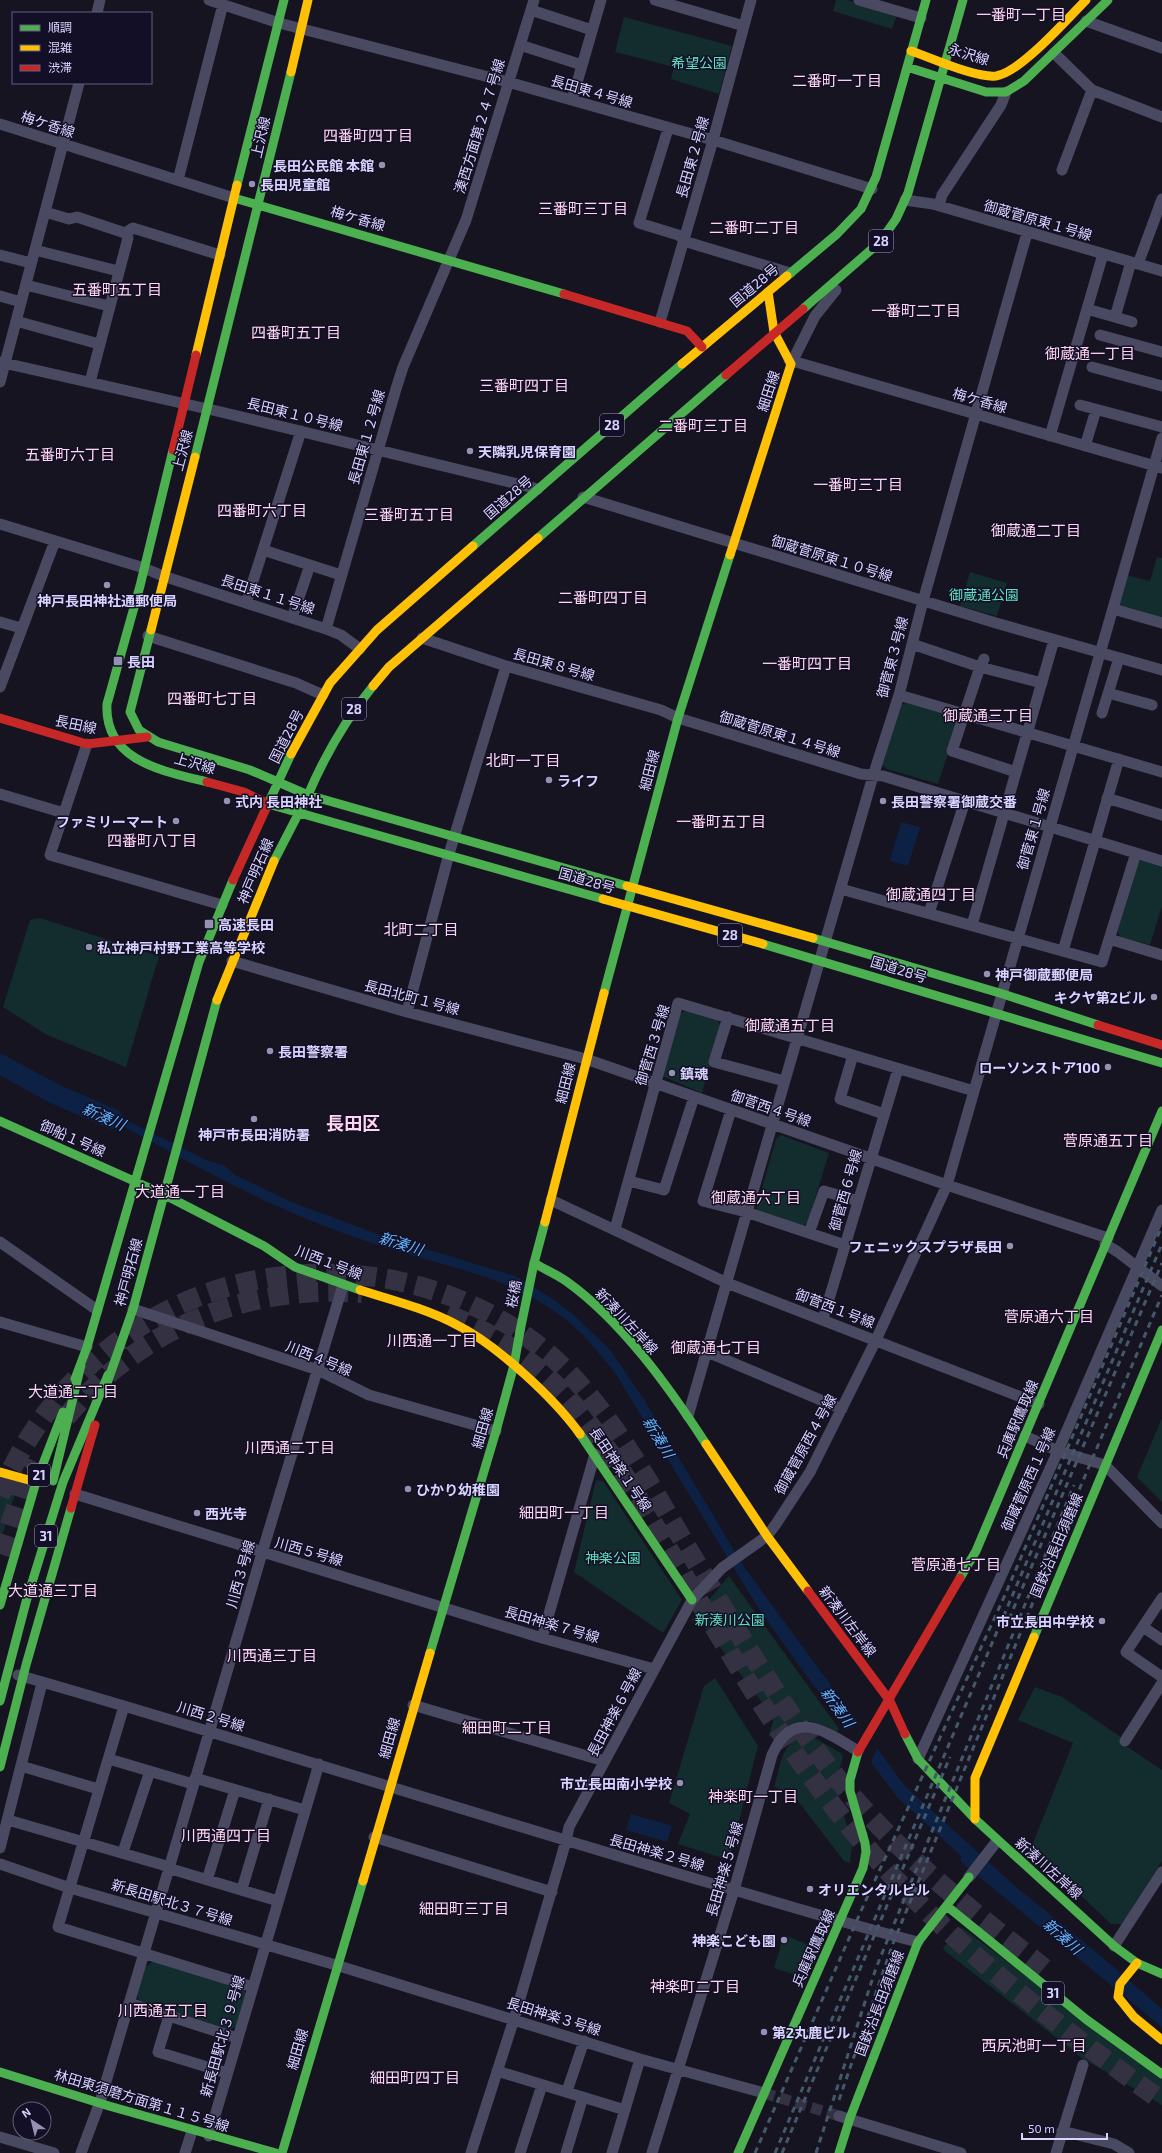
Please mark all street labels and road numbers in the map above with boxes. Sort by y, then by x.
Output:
street label: 永沢線 [946,40,992,68]
street label: 湊西方面第２４７号線 [450,57,508,195]
street label: 長田東４号線 [549,71,635,111]
street label: 梅ケ香線 [19,107,77,141]
street label: 長田東２号線 [672,114,712,200]
street label: 上沢線 [247,115,273,159]
street label: 御蔵菅原東１号線 [982,196,1094,244]
street label: 梅ケ香線 [329,202,387,234]
road number: 28 [869,230,893,252]
street label: 国道28号 [726,260,782,310]
street label: 細田線 [753,368,783,414]
street label: 梅ケ香線 [951,384,1009,416]
street label: 長田東１２号線 [344,388,388,486]
street label: 長田東１０号線 [245,394,345,434]
road number: 28 [600,414,624,436]
street label: 上沢線 [168,428,196,472]
street label: 国道28号 [480,471,536,523]
street label: 御蔵菅原東１０号線 [769,531,895,585]
street label: 長田東１１号線 [219,571,317,617]
street label: 御菅東３号線 [873,614,911,700]
street label: 長田東８号線 [511,644,597,684]
road number: 28 [342,698,366,720]
street label: 国道28号 [265,706,307,766]
street label: 御蔵菅原東１４号線 [717,707,843,761]
street label: 長田線 [54,711,98,737]
street label: 細田線 [635,748,663,792]
street label: 上沢線 [172,749,218,777]
street label: 御菅東１号線 [1013,786,1053,872]
street label: 神戸明石線 [234,835,276,907]
street label: 国道28号 [557,864,617,896]
road number: 28 [718,924,742,946]
street label: 国道28号 [869,952,929,986]
street label: 長田北町１号線 [362,976,462,1018]
street label: 御菅西３号線 [632,1002,672,1088]
street label: 細田線 [552,1061,578,1105]
street label: 御菅西４号線 [729,1086,813,1130]
street label: 御船１号線 [38,1116,108,1160]
street label: 御菅西６号線 [825,1147,865,1233]
street label: 神戸明石線 [111,1236,145,1308]
street label: 川西１号線 [293,1242,365,1282]
street label: 桜橋 [502,1279,524,1309]
street label: 新湊川左岸線 [592,1284,662,1358]
street label: 御菅西１号線 [793,1285,877,1331]
street label: 川西４号線 [283,1337,355,1379]
street label: 兵庫駅鷹取線 [993,1377,1041,1461]
street label: 御蔵菅原西４号線 [770,1391,840,1497]
street label: 細田線 [468,1405,496,1451]
street label: 長田神楽１号線 [587,1424,655,1514]
street label: 御蔵菅原西１号線 [997,1424,1059,1534]
road number: 21 [28,1464,50,1486]
street label: 国鉄沿長田須磨線 [1026,1490,1086,1600]
road number: 31 [35,1525,57,1547]
street label: 川西５号線 [273,1533,345,1569]
street label: 川西３号線 [222,1538,258,1610]
street label: 新湊川左岸線 [816,1582,880,1660]
street label: 長田神楽７号線 [503,1602,601,1646]
street label: 長田神楽６号線 [583,1665,645,1759]
street label: 川西２号線 [175,1698,247,1734]
street label: 細田線 [375,1715,403,1761]
street label: 長田神楽５号線 [702,1820,746,1918]
street label: 長田神楽２号線 [608,1830,706,1874]
street label: 新湊川左岸線 [1012,1834,1086,1902]
street label: 新長田駅北３７号線 [109,1875,235,1929]
street label: 兵庫駅鷹取線 [788,1906,838,1990]
street label: 国鉄沿長田須磨線 [851,1948,907,2058]
street label: 新長田駅北３９号線 [196,1973,248,2099]
road number: 31 [1042,1982,1064,2004]
street label: 長田神楽３号線 [505,1994,603,2038]
street label: 細田線 [283,2026,311,2072]
street label: 林田東須磨方面第１１５号線 [52,2065,232,2135]

